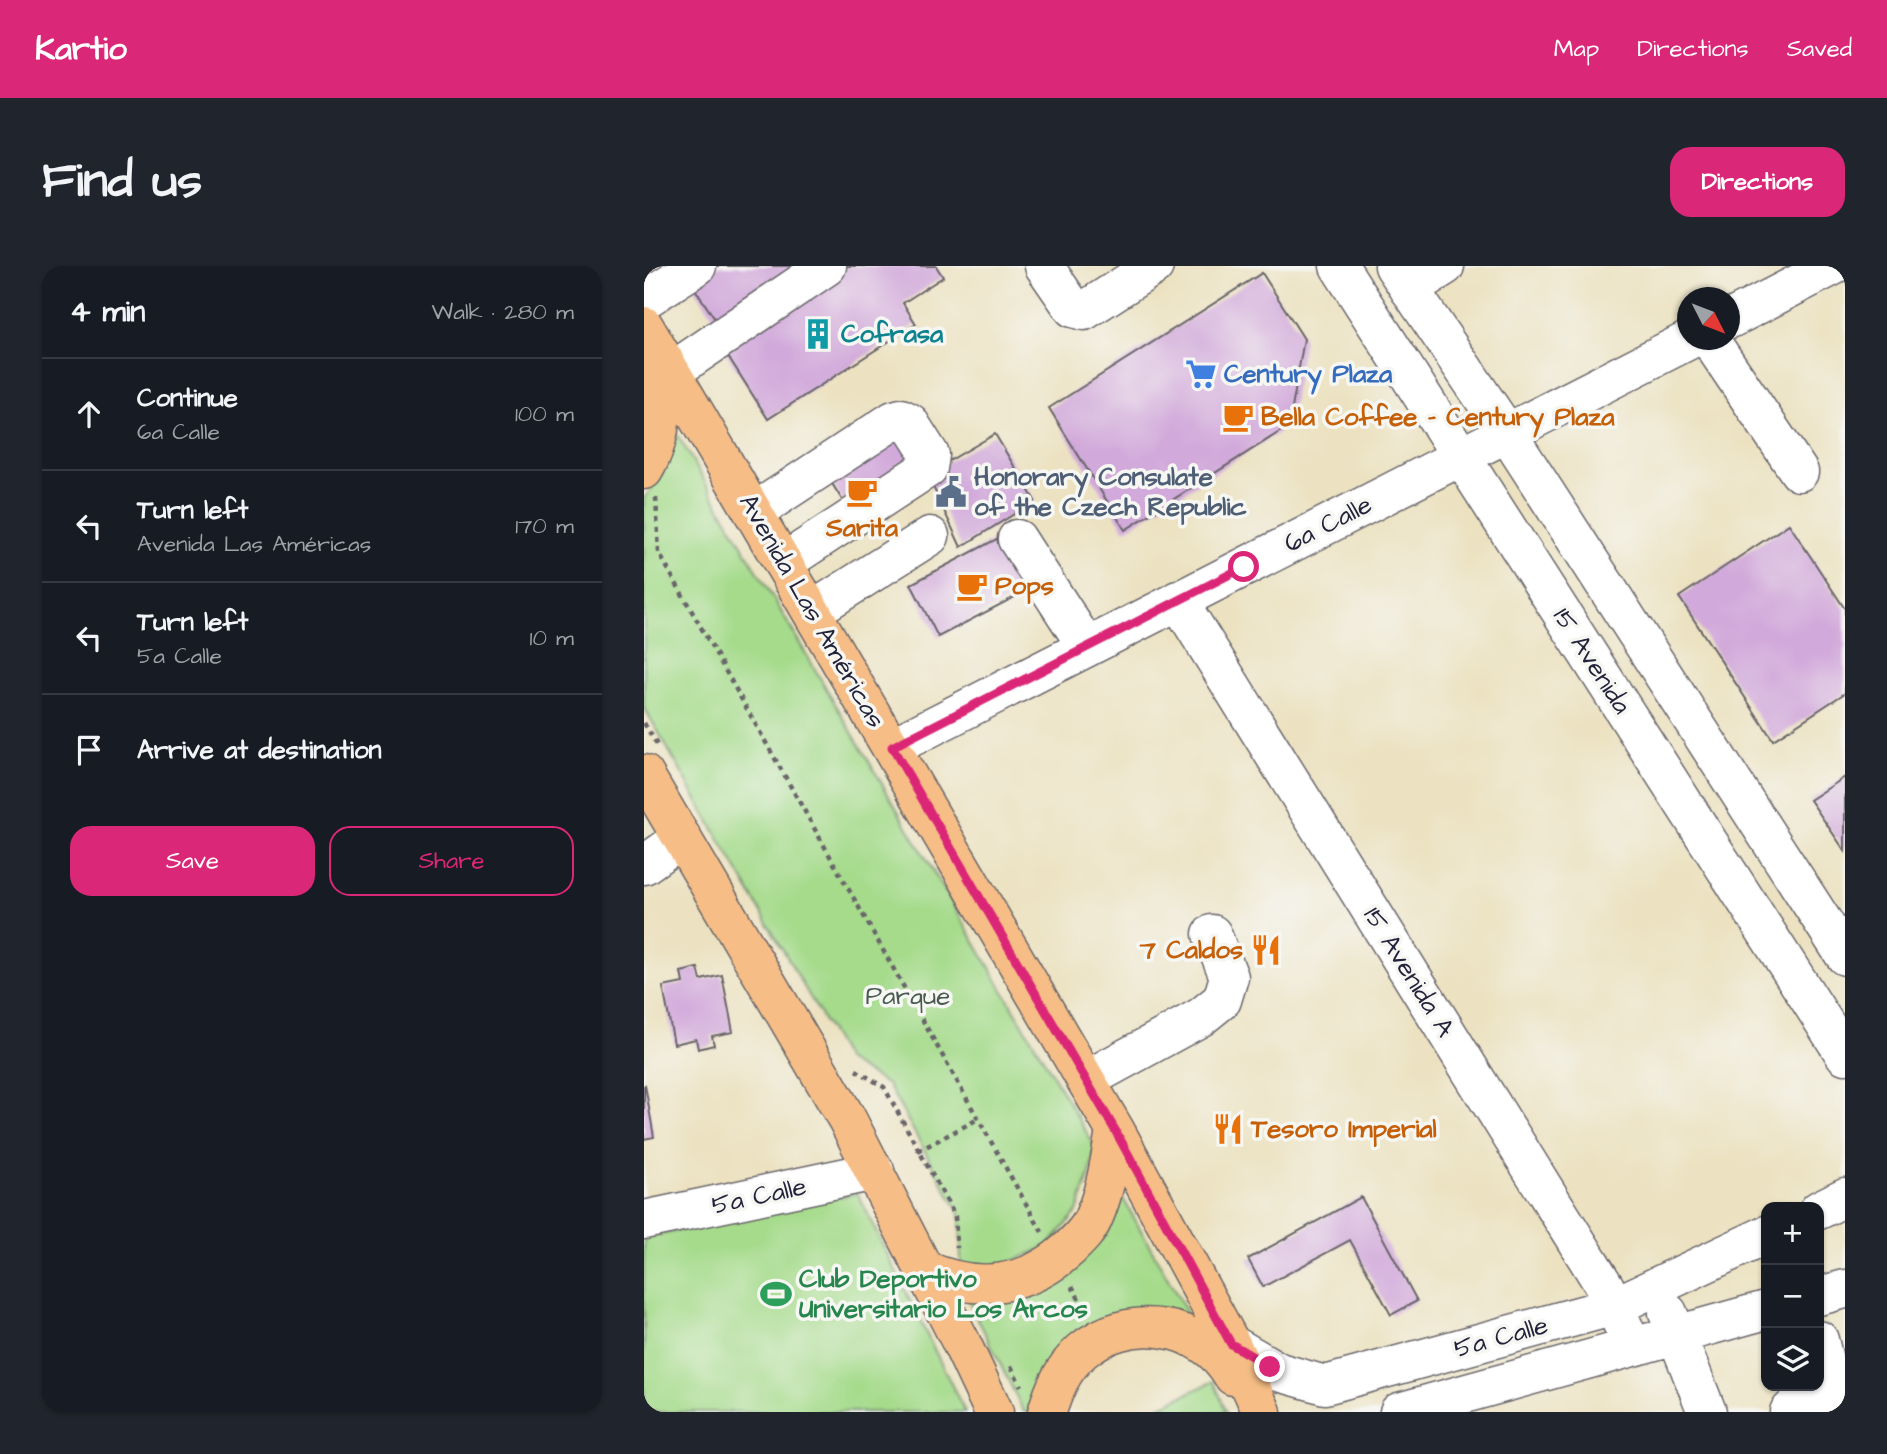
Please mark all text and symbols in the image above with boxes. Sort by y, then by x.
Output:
text: Kartio [35,26,127,72]
text: Map [1554,32,1599,66]
text: Directions [1637,32,1749,66]
text: Saved [1787,32,1852,66]
button: Directions [1670,147,1845,217]
text: Find us [42,148,202,216]
north arrow [1677,287,1740,350]
text: 4 min [70,291,145,333]
text: Walk · 280 m [432,296,574,328]
place label: Cofrasa [841,316,944,352]
building icon: Cofrasa [801,317,835,351]
place label: Century Plaza [1224,356,1393,395]
supermarket icon: Century Plaza [1184,357,1218,391]
text: Continue [137,380,238,416]
icon: ahead [70,395,108,433]
text: 100 m [515,398,574,430]
place label: Bella Coffee - Century Plaza [1261,399,1615,438]
cafe icon: Bella Coffee - Century Plaza [1221,400,1255,434]
text: 6a Calle [137,416,220,448]
place label: Honorary Consulate of the Czech Republic [974,459,1247,525]
cafe icon: Sarita [845,475,879,509]
public building icon: Honorary Consulate of the Czech Republic [934,475,968,509]
street label: Avenida Las Américas [730,487,894,735]
street label: 6a Calle [1278,487,1378,561]
text: Turn left [137,492,248,528]
icon: left [70,507,108,545]
text: 170 m [515,510,574,542]
place label: Sarita [825,510,899,546]
text: Avenida Las Américas [137,528,371,560]
route start [1228,551,1259,582]
place label: Pops [995,568,1054,604]
cafe icon: Pops [955,569,989,603]
street label: 15 Avenida [1544,601,1640,721]
text: Turn left [137,604,248,640]
icon: left [70,619,108,657]
text: 10 m [529,622,574,654]
text: 5a Calle [137,640,222,672]
icon: arrive [70,731,108,769]
text: Arrive at destination [137,732,382,768]
button: Save [70,826,315,896]
button: Share [329,826,574,896]
street label: 15 Avenida A [1355,900,1463,1044]
place label: 7 Caldos [1139,932,1243,968]
restaurant icon: 7 Caldos [1249,933,1283,967]
park label: Parque [866,978,950,1014]
place label: Tesoro Imperial [1250,1111,1437,1147]
restaurant icon: Tesoro Imperial [1211,1112,1245,1146]
street label: 5a Calle [708,1168,810,1224]
map controls [1761,1202,1824,1391]
button: + [1761,1202,1824,1265]
place label: Club Deportivo Universitario Los Arcos [799,1261,1088,1327]
button: − [1761,1265,1824,1328]
sports icon: Club Deportivo Universitario Los Arcos [759,1277,793,1311]
street label: 5a Calle [1450,1307,1552,1367]
button: layers [1761,1328,1824,1391]
route end [1254,1351,1285,1382]

